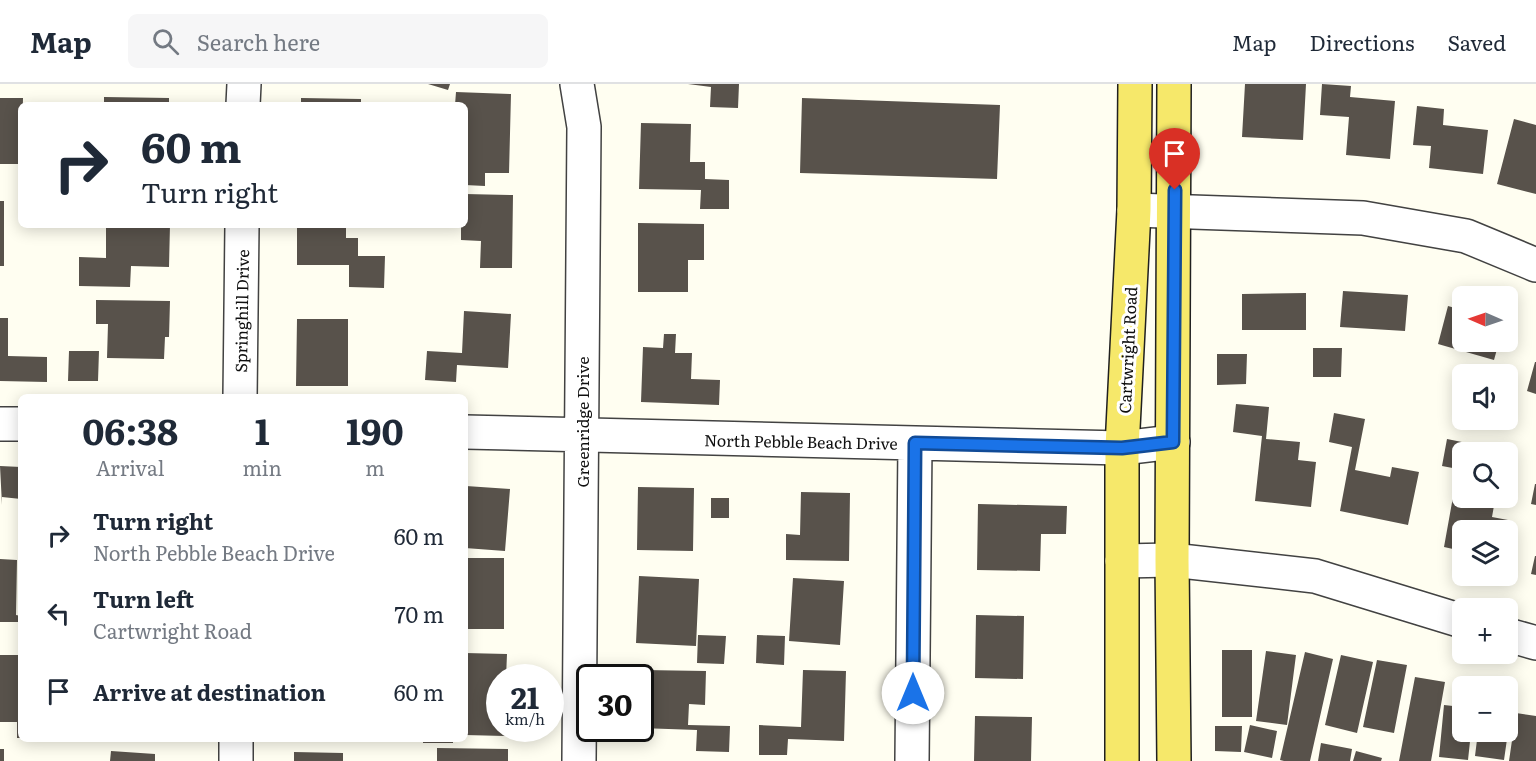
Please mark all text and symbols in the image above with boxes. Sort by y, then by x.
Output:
search box [128,14,548,68]
text: Map [30,20,92,62]
icon: search [149,25,182,58]
text: Search here [197,25,320,58]
text: Map [1232,26,1277,57]
text: Directions [1310,26,1415,57]
text: Saved [1448,26,1506,57]
text: 60 m [141,114,242,176]
icon: right [42,126,120,204]
pin [1149,128,1200,190]
icon: arrive [1158,137,1191,170]
text: Turn right [141,171,278,211]
street label: Springhill Drive [228,249,254,373]
street label: Cartwright Road [1112,286,1142,414]
north arrow [1452,286,1518,352]
map controls [1452,286,1518,742]
street label: Greenridge Drive [570,356,594,488]
button: sound [1452,364,1518,430]
text: 06:38 [82,403,178,456]
text: 1 [255,403,270,456]
text: 190 [346,403,404,456]
street label: North Pebble Beach Drive [704,427,898,455]
button: search [1452,442,1518,508]
text: Arrival [96,452,164,482]
text: min [242,452,282,482]
text: m [365,452,385,482]
text: Turn right [93,504,213,537]
icon: right [42,519,75,552]
text: 60 m [394,519,444,552]
button: layers [1452,520,1518,586]
text: North Pebble Beach Drive [93,537,335,567]
text: Turn left [93,582,194,615]
icon: left [42,597,75,630]
text: 70 m [394,597,444,630]
button: + [1452,598,1518,664]
text: Cartwright Road [93,615,252,645]
position arrow [881,661,945,725]
speed limit sign: 30 [576,664,654,742]
text: 21 [511,674,539,718]
icon: arrive [42,675,75,708]
text: Arrive at destination [93,675,326,708]
text: 60 m [394,675,444,708]
button: − [1452,676,1518,742]
text: km/h [505,707,545,730]

